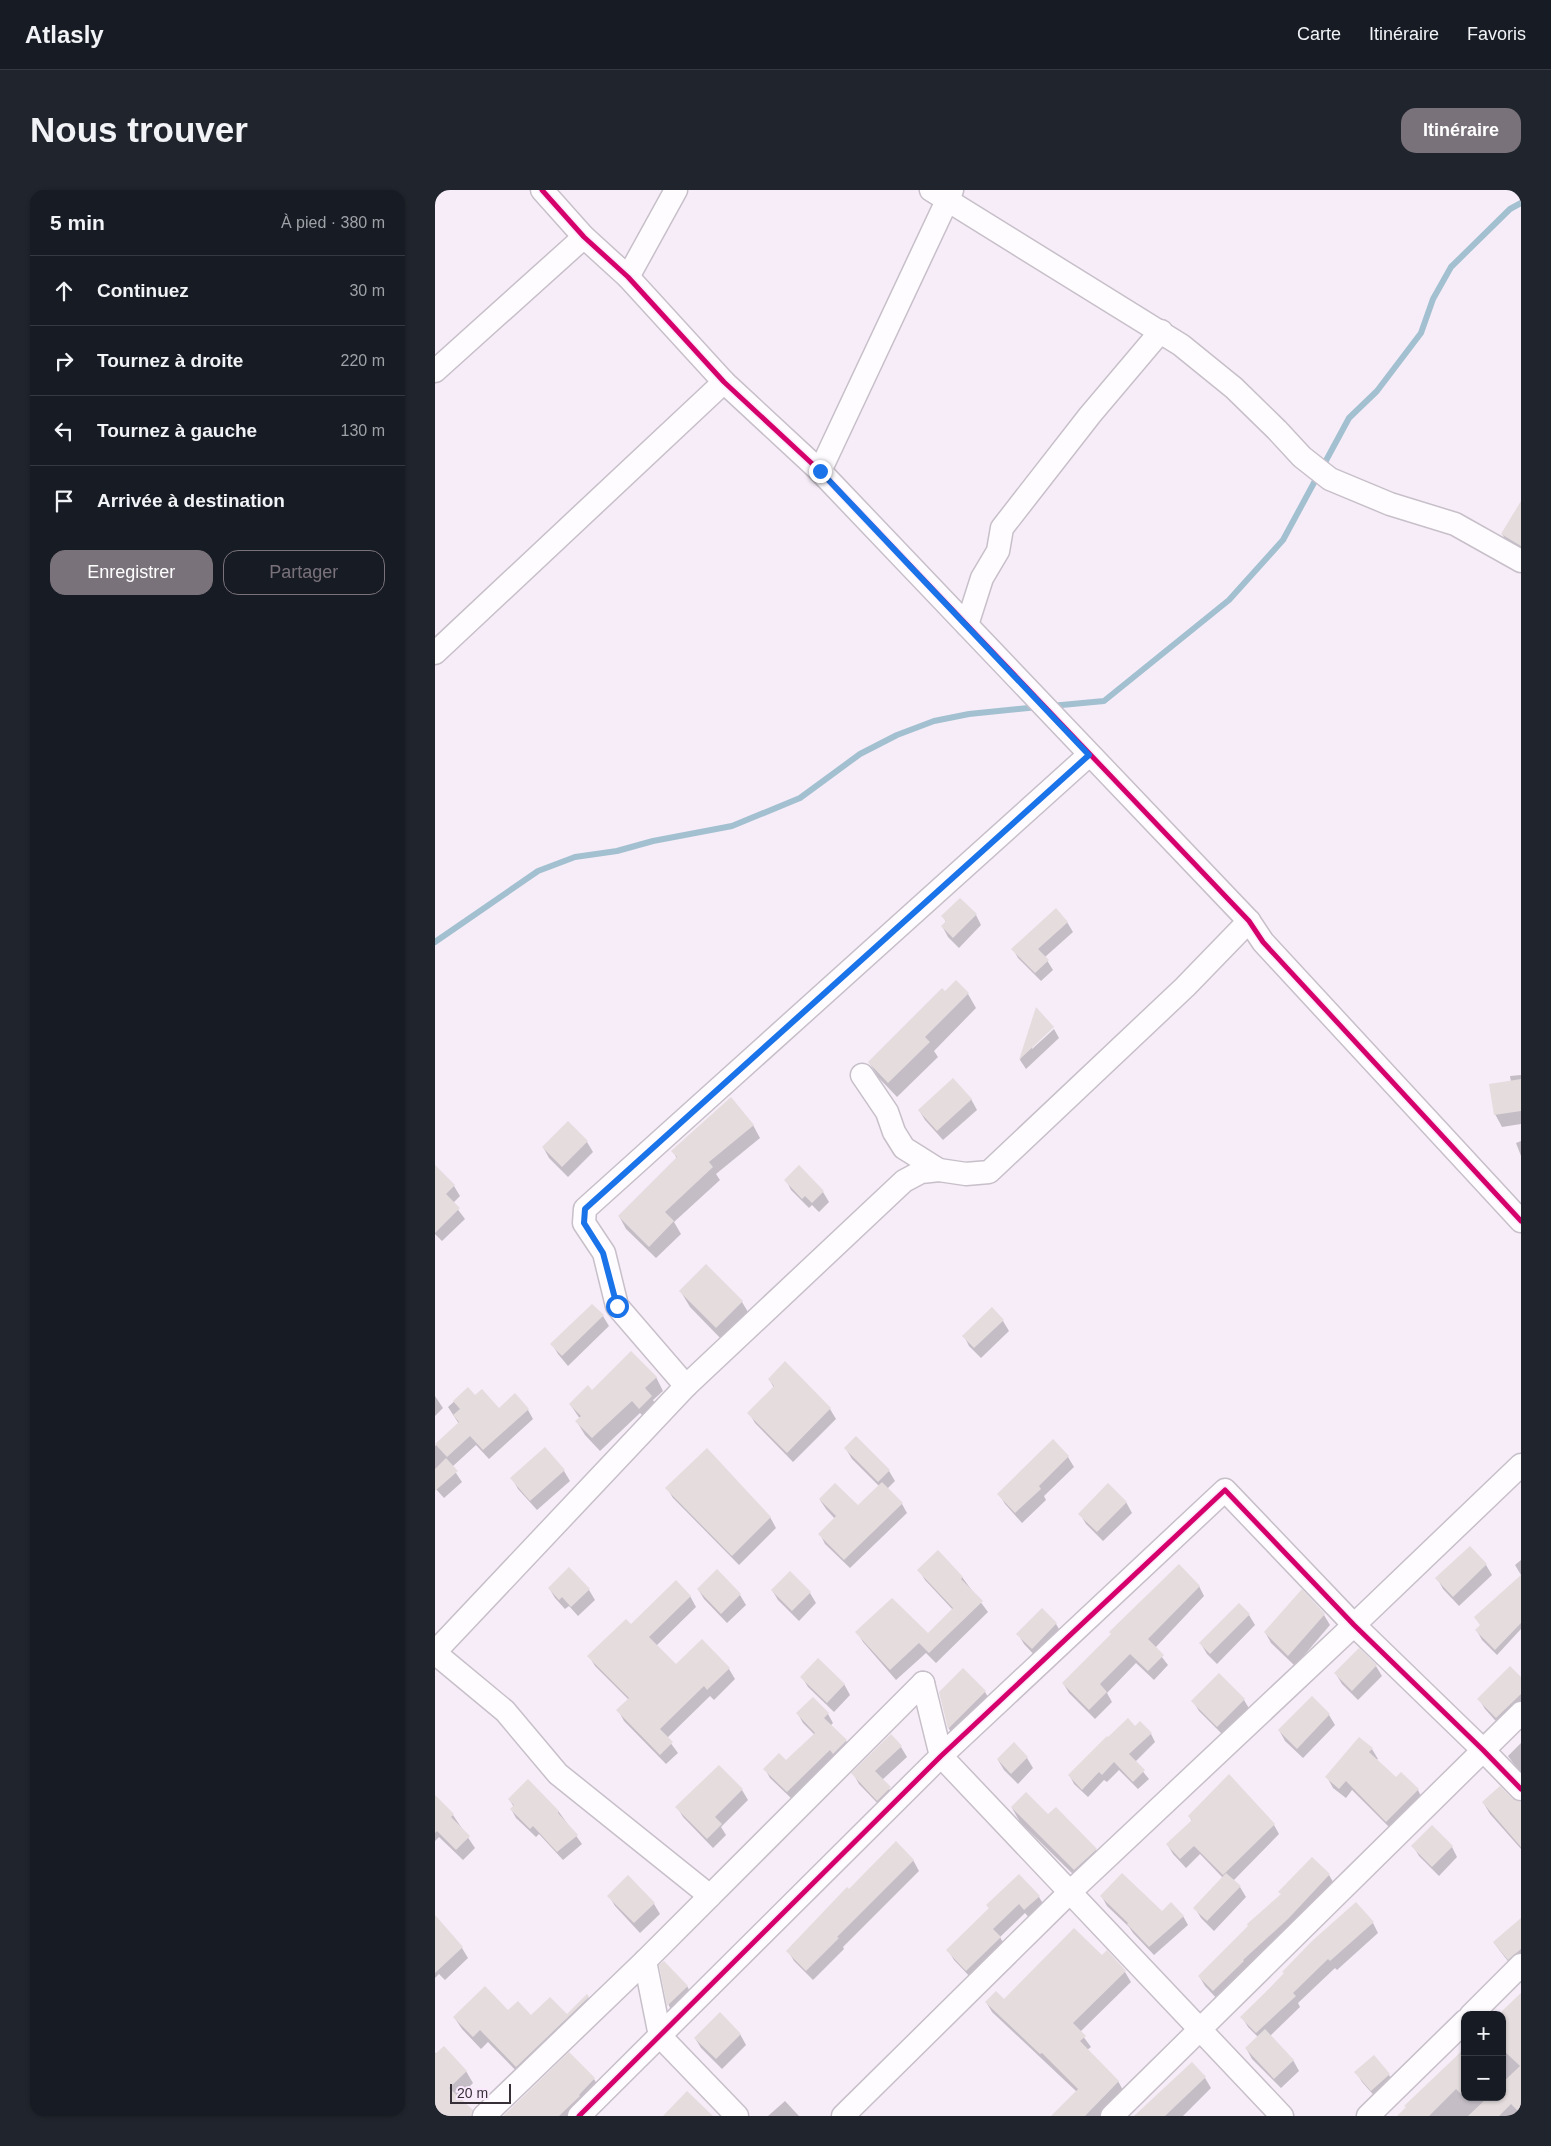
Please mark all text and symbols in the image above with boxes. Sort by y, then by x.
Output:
text: Atlasly [25,21,104,48]
text: Carte [1297,24,1341,44]
text: Itinéraire [1369,24,1439,44]
text: Favoris [1467,24,1526,44]
button: Itinéraire [1401,108,1521,153]
text: Nous trouver [30,110,248,149]
text: 5 min [50,211,105,234]
text: À pied · 380 m [281,214,385,231]
icon: ahead [50,277,78,305]
text: Continuez [97,280,189,301]
text: 30 m [349,282,385,299]
icon: right [50,347,78,375]
text: Tournez à droite [97,350,243,371]
text: 220 m [341,352,385,369]
icon: left [50,417,78,445]
text: Tournez à gauche [97,420,257,441]
text: 130 m [341,422,385,439]
route end [809,460,832,483]
icon: arrive [50,487,78,515]
text: Arrivée à destination [97,490,285,511]
button: Enregistrer [50,550,213,595]
button: Partager [223,550,385,595]
route start [606,1295,629,1318]
map controls [1461,2011,1506,2101]
button: + [1461,2011,1506,2056]
button: − [1461,2056,1506,2101]
scale bar [450,2081,511,2104]
text: 20 m [457,2085,488,2101]

